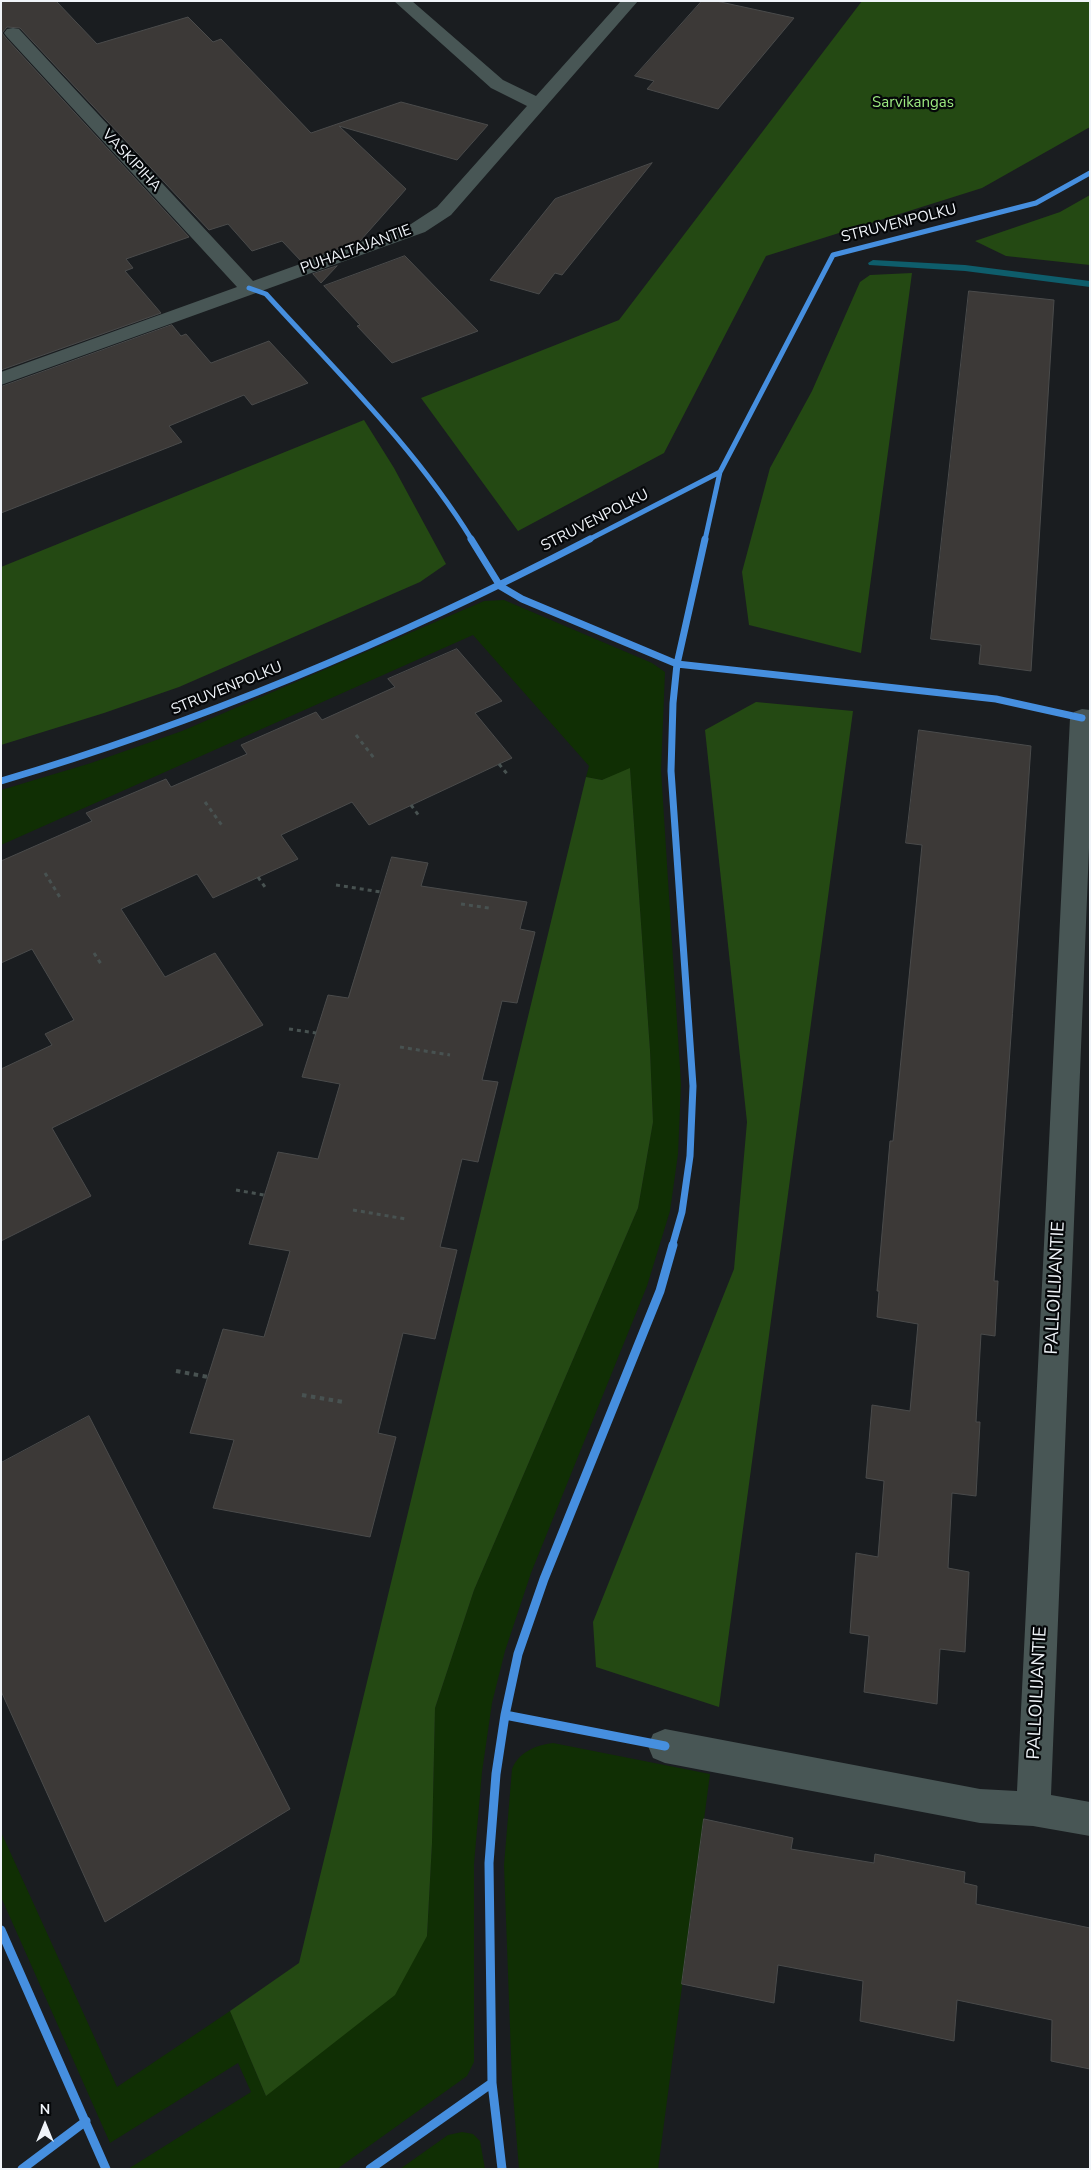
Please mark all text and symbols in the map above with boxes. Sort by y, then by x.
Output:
park label: Sarvikangas [872,94,954,112]
street label: VASKIPIHA [98,126,164,196]
street label: STRUVENPOLKU [839,201,959,247]
street label: PUHALTAJANTIE [298,222,414,278]
street label: STRUVENPOLKU [538,486,652,556]
street label: STRUVENPOLKU [169,658,285,720]
street label: PALLOILIJANTIE [1042,1221,1070,1355]
street label: PALLOILIJANTIE [1024,1626,1052,1760]
north arrow [20,2100,70,2150]
text: N [40,2100,50,2119]

